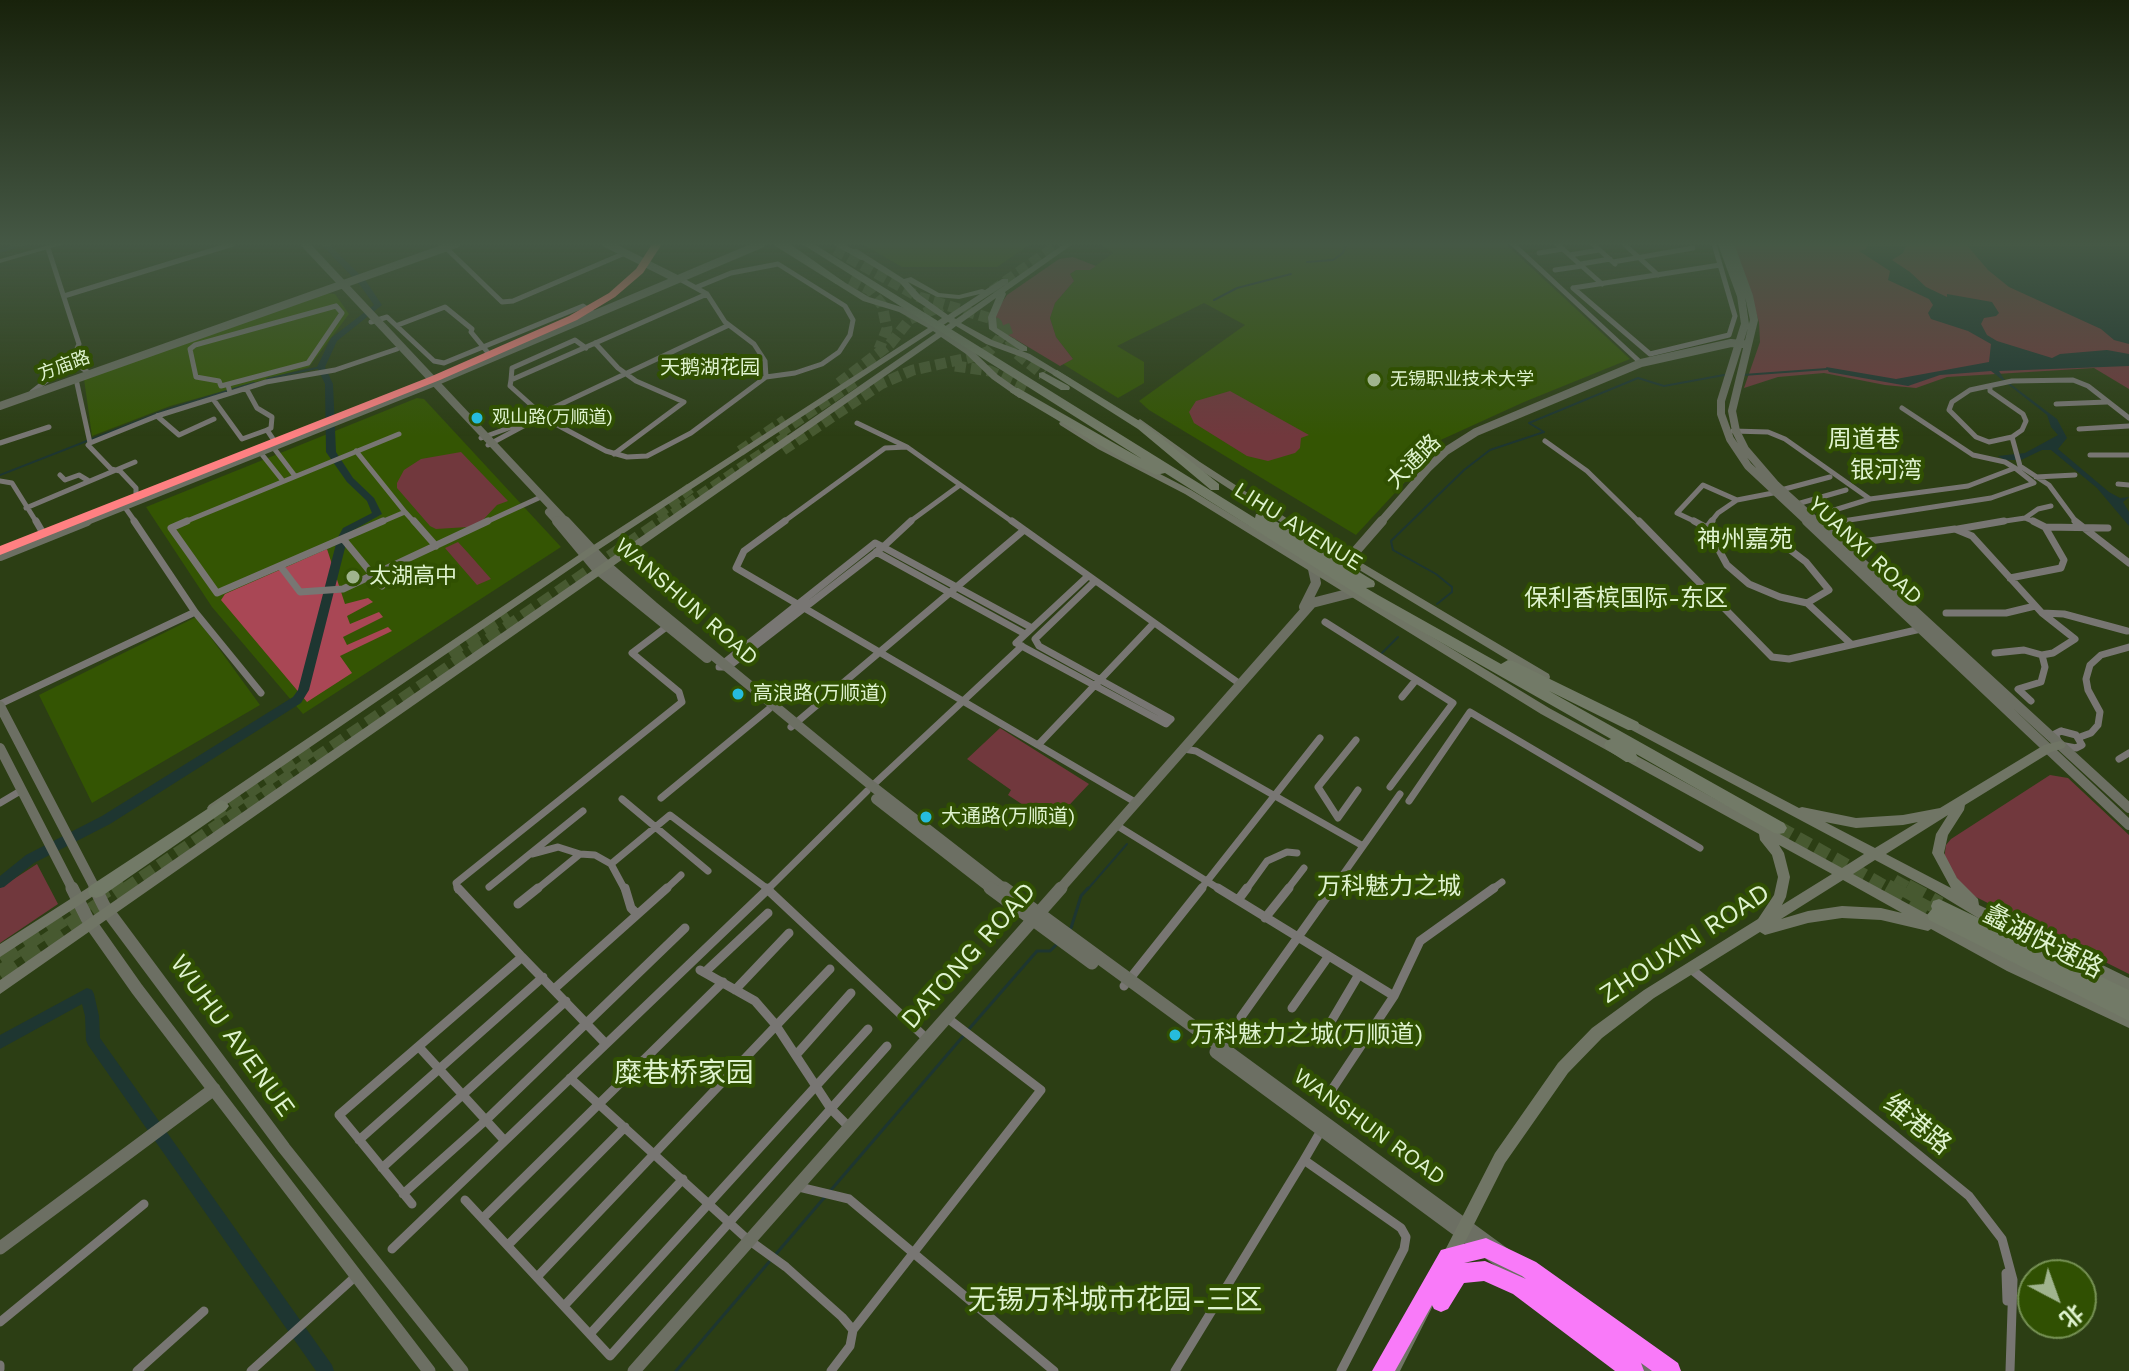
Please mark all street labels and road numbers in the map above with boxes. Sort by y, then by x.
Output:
street label: 方庙路 [35,347,93,385]
street label: 大通路 [1381,429,1447,495]
street label: LIHU AVENUE [1229,477,1367,577]
street label: YUANXI ROAD [1802,491,1928,611]
street label: WANSHUN ROAD [609,533,763,671]
street label: DATONG ROAD [895,876,1043,1036]
street label: ZHOUXIN ROAD [1594,877,1776,1011]
street label: 蠡湖快速路 [1978,899,2108,985]
street label: WUHU AVENUE [163,949,301,1123]
street label: WANSHUN ROAD [1288,1063,1450,1191]
street label: 维港路 [1877,1088,1957,1162]

